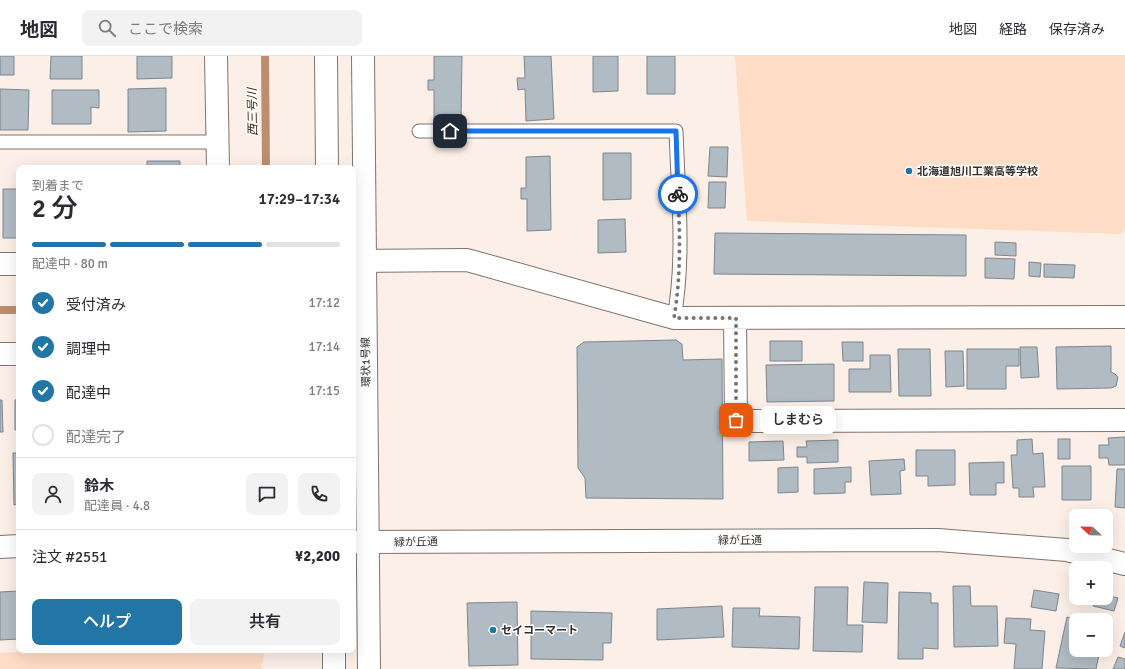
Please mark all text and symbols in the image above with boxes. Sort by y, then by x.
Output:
search box [82,10,362,46]
icon: search [96,17,118,39]
text: 地図 [20,18,58,42]
text: ここで検索 [128,20,203,38]
text: 地図 [949,21,977,38]
text: 経路 [999,21,1027,38]
text: 保存済み [1049,21,1105,38]
water label: 西三号川 [245,86,261,136]
pin [433,114,467,148]
icon: home [439,120,461,142]
place label: 北海道旭川工業高等学校 [917,165,1038,178]
marker: 北海道旭川工業高等学校 [904,166,914,176]
courier [658,174,698,214]
text: 到着まで [32,178,84,194]
icon: bike [667,183,689,205]
text: 17:29–17:34 [259,190,340,208]
text: 2 分 [32,193,78,225]
text: 配達中 · 80 m [32,256,108,272]
icon: check [32,292,54,314]
text: 17:12 [308,295,340,311]
text: 受付済み [66,296,126,314]
icon: check [32,336,54,358]
street label: 環状1号線 [359,337,373,387]
text: 17:14 [308,339,340,355]
text: 調理中 [66,340,111,358]
icon: check [32,380,54,402]
text: 17:15 [308,383,340,399]
text: 配達中 [66,384,111,402]
pin [719,403,753,437]
callout: しまむら [760,406,836,434]
icon: bag [725,409,747,431]
text: しまむら [772,412,824,428]
text: 配達完了 [66,428,126,446]
button: person [32,473,74,515]
button: chat [246,473,288,515]
button: phone [298,473,340,515]
text: 鈴木 [84,477,114,495]
text: 配達員 · 4.8 [84,498,150,514]
north arrow [1069,509,1113,553]
map controls [1069,509,1113,657]
street label: 緑が丘通 [718,534,762,547]
street label: 緑が丘通 [394,535,438,549]
text: ¥2,200 [295,547,340,565]
text: 注文 #2551 [32,548,107,566]
button: + [1069,561,1113,605]
button: ヘルプ [32,599,182,645]
button: 共有 [190,599,340,645]
button: − [1069,613,1113,657]
place label: セイコーマート [501,624,578,637]
marker: セイコーマート [488,625,498,635]

